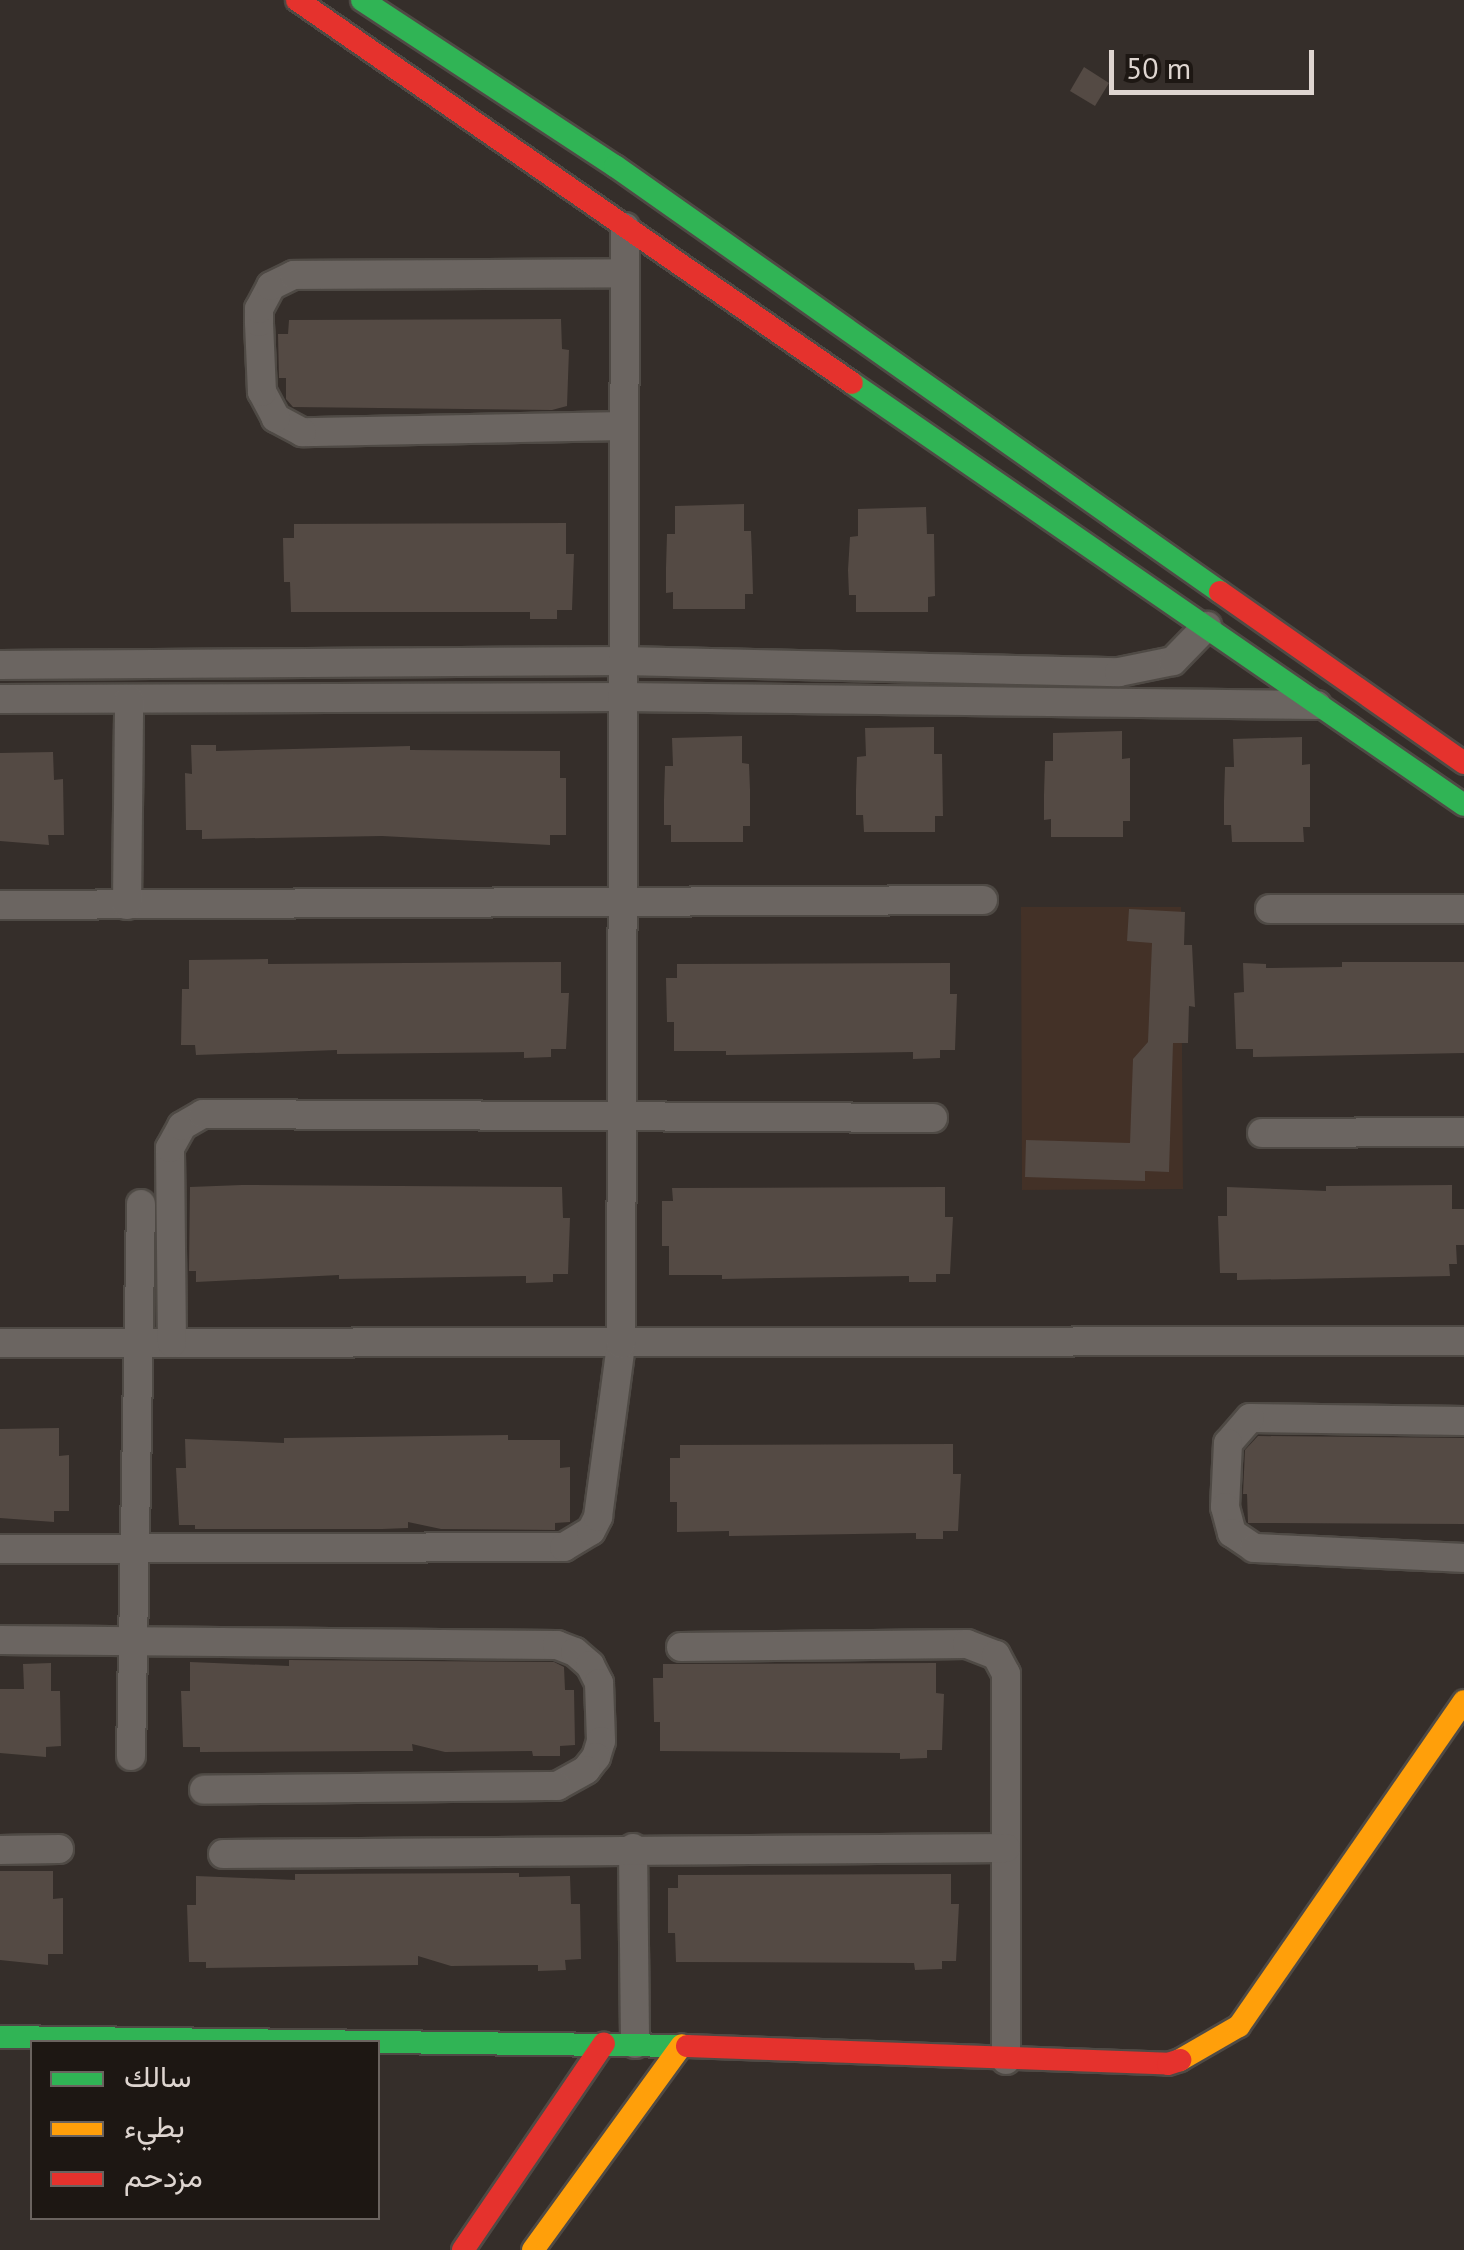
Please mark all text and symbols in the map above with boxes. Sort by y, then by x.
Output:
scale bar [1114,30,1319,92]
text: 50 m [1126,48,1191,87]
legend [30,2040,380,2220]
text: سالك [124,2056,191,2095]
text: بطيء [124,2106,185,2145]
text: مزدحم [124,2156,203,2195]

